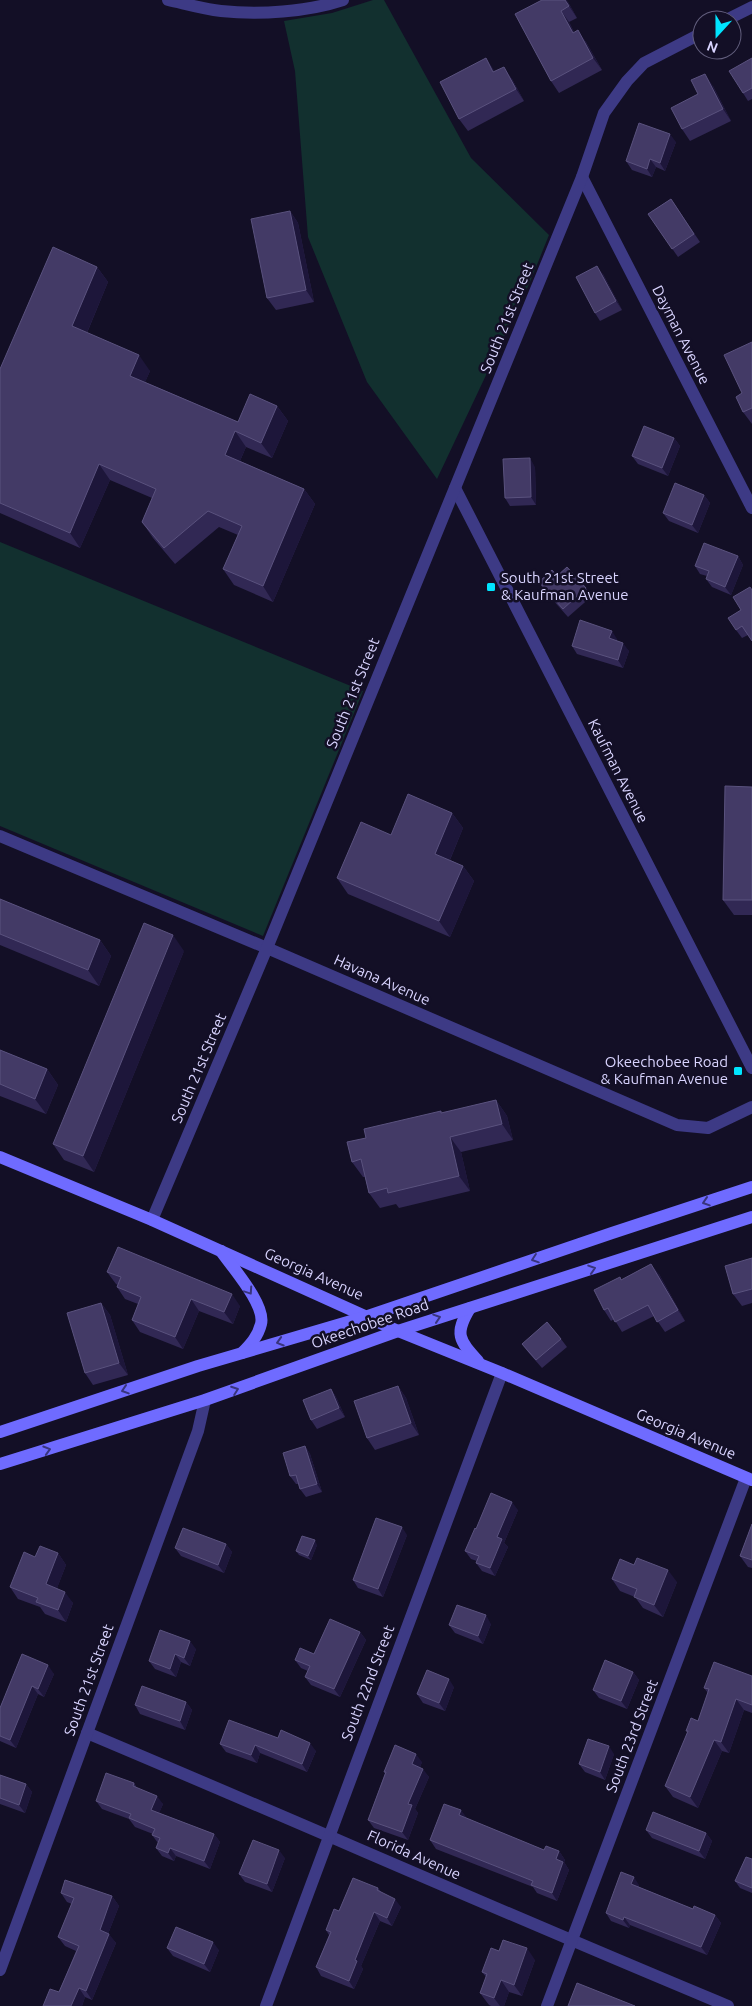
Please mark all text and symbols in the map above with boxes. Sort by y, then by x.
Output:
north arrow [692,10,742,60]
text: N [705,38,720,56]
street label: South 21st Street [477,260,537,376]
street label: Dayman Avenue [649,282,714,387]
place label: South 21st Street & Kaufman Avenue [501,569,629,603]
marker: South 21st Street & Kaufman Avenue [485,581,497,593]
street label: South 21st Street [323,635,383,751]
street label: Kaufman Avenue [585,716,652,826]
street label: Havana Avenue [332,951,433,1008]
street label: South 21st Street [168,1010,229,1125]
place label: Okeechobee Road & Kaufman Avenue [600,1053,728,1087]
marker: Okeechobee Road & Kaufman Avenue [732,1065,744,1077]
one-way arrow [702,1197,710,1207]
street label: Georgia Avenue [262,1244,366,1303]
one-way arrow [531,1253,539,1263]
one-way arrow [587,1264,596,1274]
one-way arrow [243,1285,252,1295]
street label: Okeechobee Road [309,1295,431,1352]
one-way arrow [433,1314,441,1324]
one-way arrow [277,1336,285,1346]
one-way arrow [122,1385,130,1395]
one-way arrow [230,1386,238,1396]
street label: Georgia Avenue [634,1405,739,1462]
one-way arrow [42,1445,50,1455]
street label: South 21st Street [60,1622,117,1738]
street label: South 22nd Street [338,1622,397,1743]
street label: South 23rd Street [602,1677,661,1795]
street label: Florida Avenue [365,1826,464,1883]

